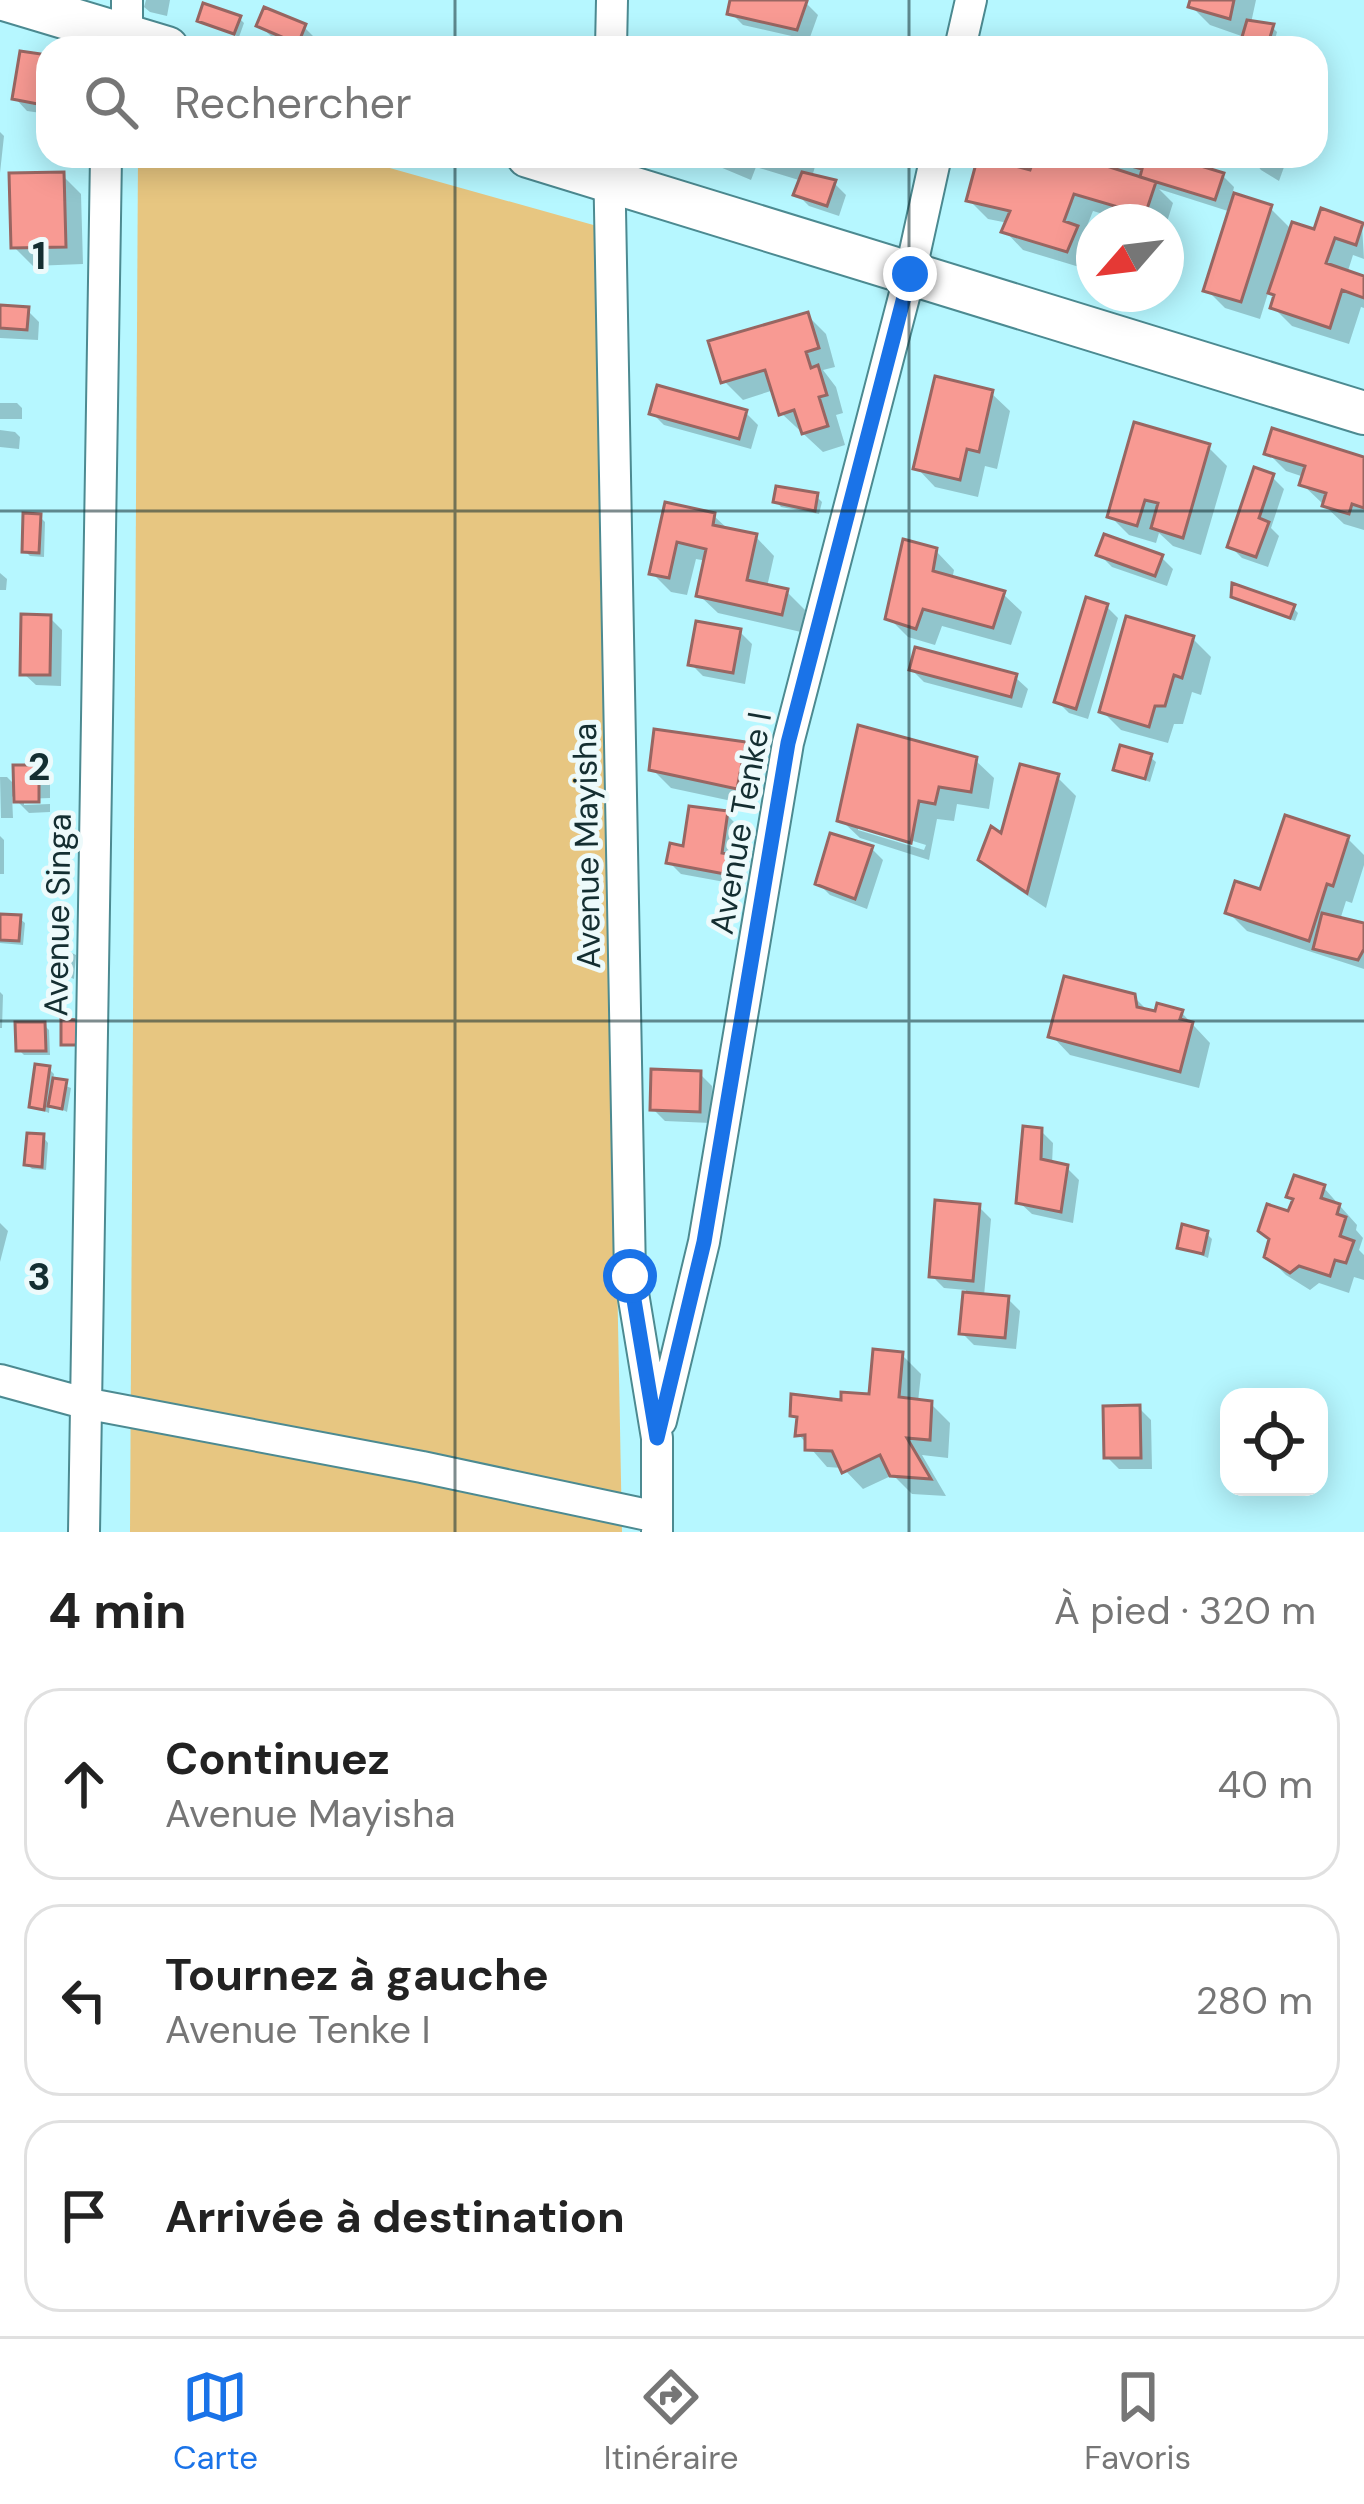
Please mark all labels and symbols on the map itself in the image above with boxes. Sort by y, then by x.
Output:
north arrow [1076,204,1184,312]
text: 1 [32,230,46,281]
route end [883,247,937,301]
street label: Avenue Tenke I [700,709,781,938]
street label: Avenue Mayisha [563,723,610,969]
text: 2 [28,741,50,792]
street label: Avenue Singa [34,813,81,1017]
route start [603,1249,657,1303]
text: 3 [27,1251,51,1302]

